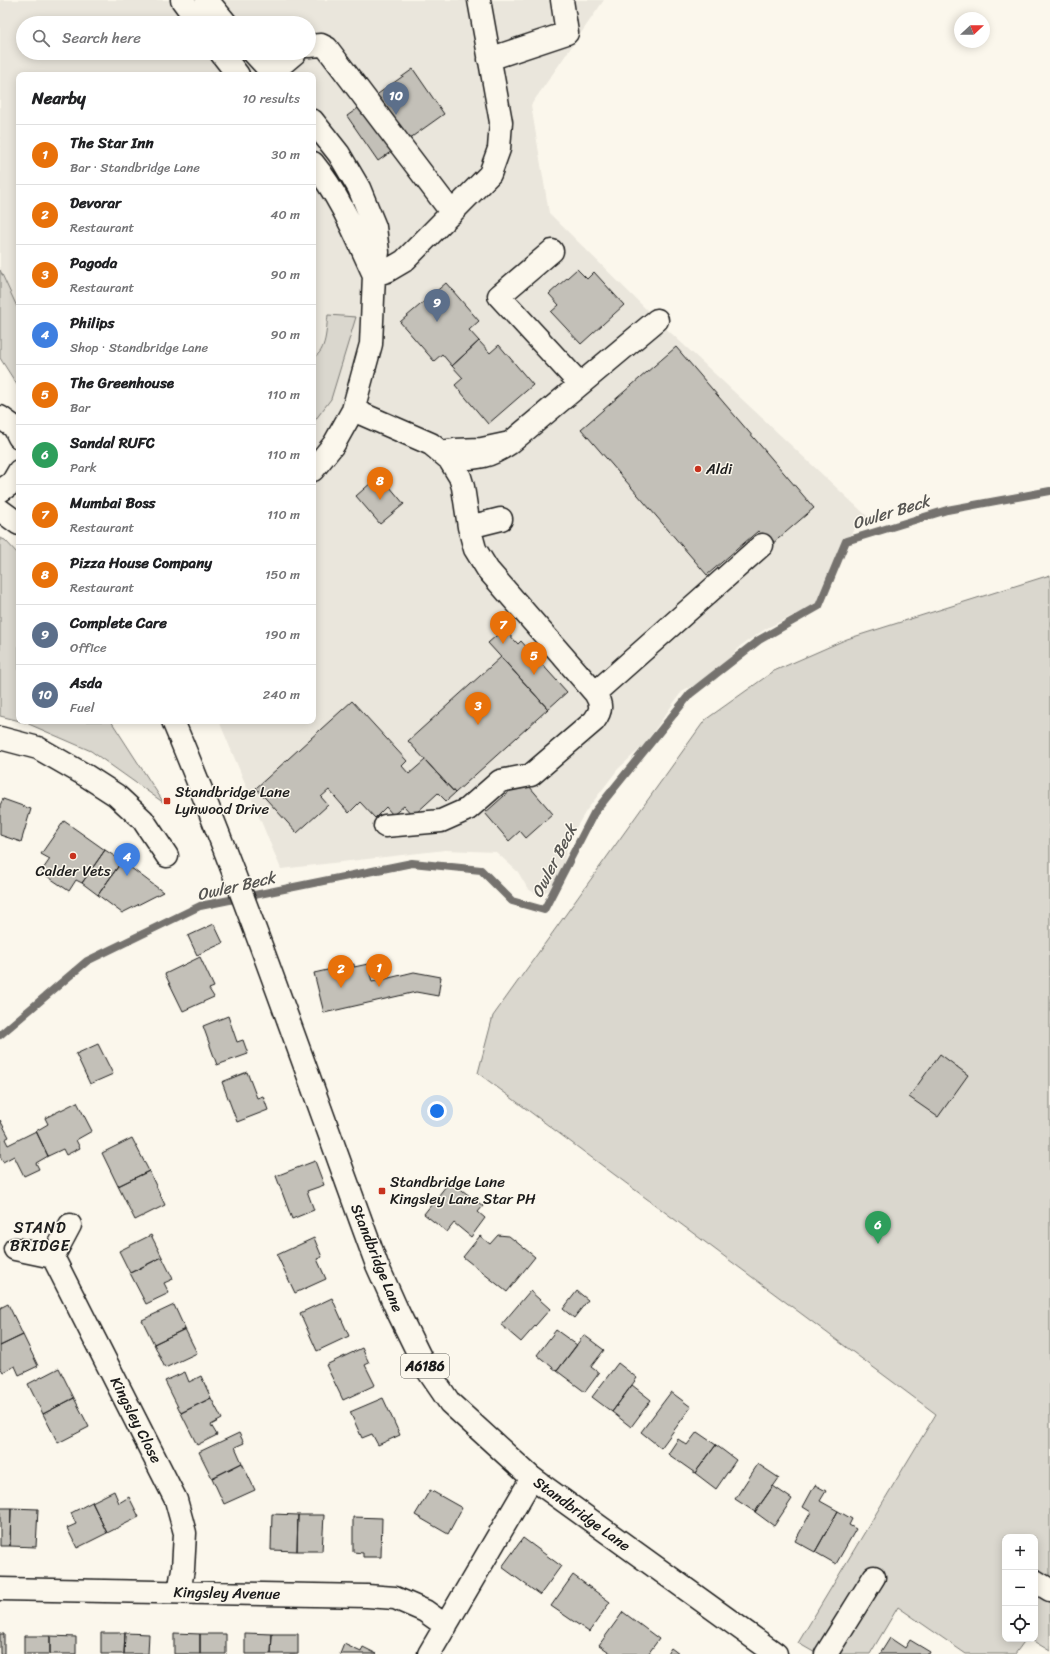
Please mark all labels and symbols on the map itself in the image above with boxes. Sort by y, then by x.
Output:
north arrow [954,12,990,48]
pin: 10 [383,82,409,115]
pin: 9 [424,289,450,322]
place label: Aldi [705,456,733,482]
marker: Aldi [693,464,703,474]
pin: 8 [367,467,393,500]
water label: Owler Beck [849,486,936,538]
pin: 7 [490,611,516,644]
pin: 5 [521,642,547,675]
pin: 3 [465,692,491,725]
place label: Standbridge Lane Lynwood Drive [175,779,290,822]
marker: Standbridge Lane Lynwood Drive [162,796,172,806]
water label: Owler Beck [523,817,586,903]
pin: 4 [114,843,140,876]
marker: Calder Vets [68,851,78,861]
place label: Calder Vets [35,858,111,884]
water label: Owler Beck [194,862,281,909]
pin: 1 [366,954,392,987]
pin: 2 [328,955,354,988]
your location [427,1101,447,1121]
place label: Standbridge Lane Kingsley Lane Star PH [390,1169,536,1212]
marker: Standbridge Lane Kingsley Lane Star PH [377,1186,387,1196]
street label: Standbridge Lane [343,1200,411,1316]
pin: 6 [865,1211,891,1244]
district label: STAND BRIDGE [10,1213,70,1260]
road number: A6186 [401,1354,449,1378]
street label: Kingsley Close [103,1372,169,1468]
street label: Standbridge Lane [528,1470,636,1558]
street label: Kingsley Avenue [173,1579,281,1607]

